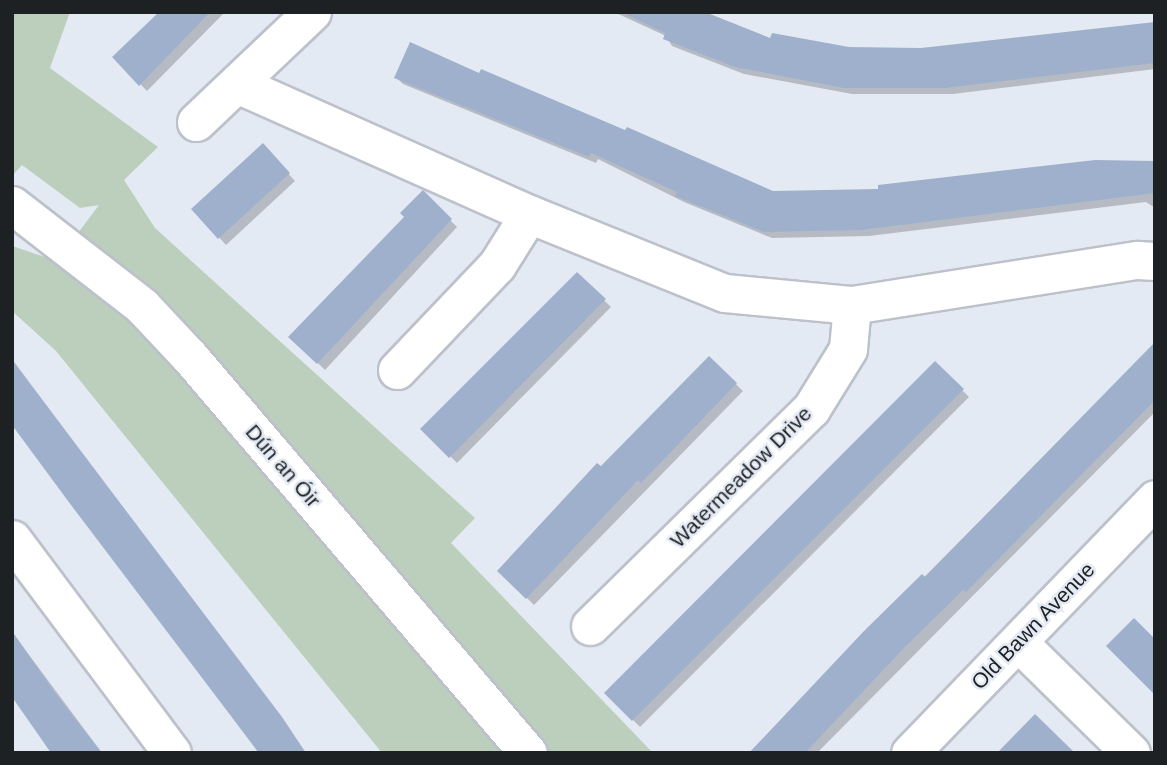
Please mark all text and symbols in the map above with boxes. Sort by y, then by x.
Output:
street label: Watermeadow Drive [665,401,817,553]
street label: Dún an Óir [240,419,326,513]
street label: Old Bawn Avenue [966,557,1100,695]

